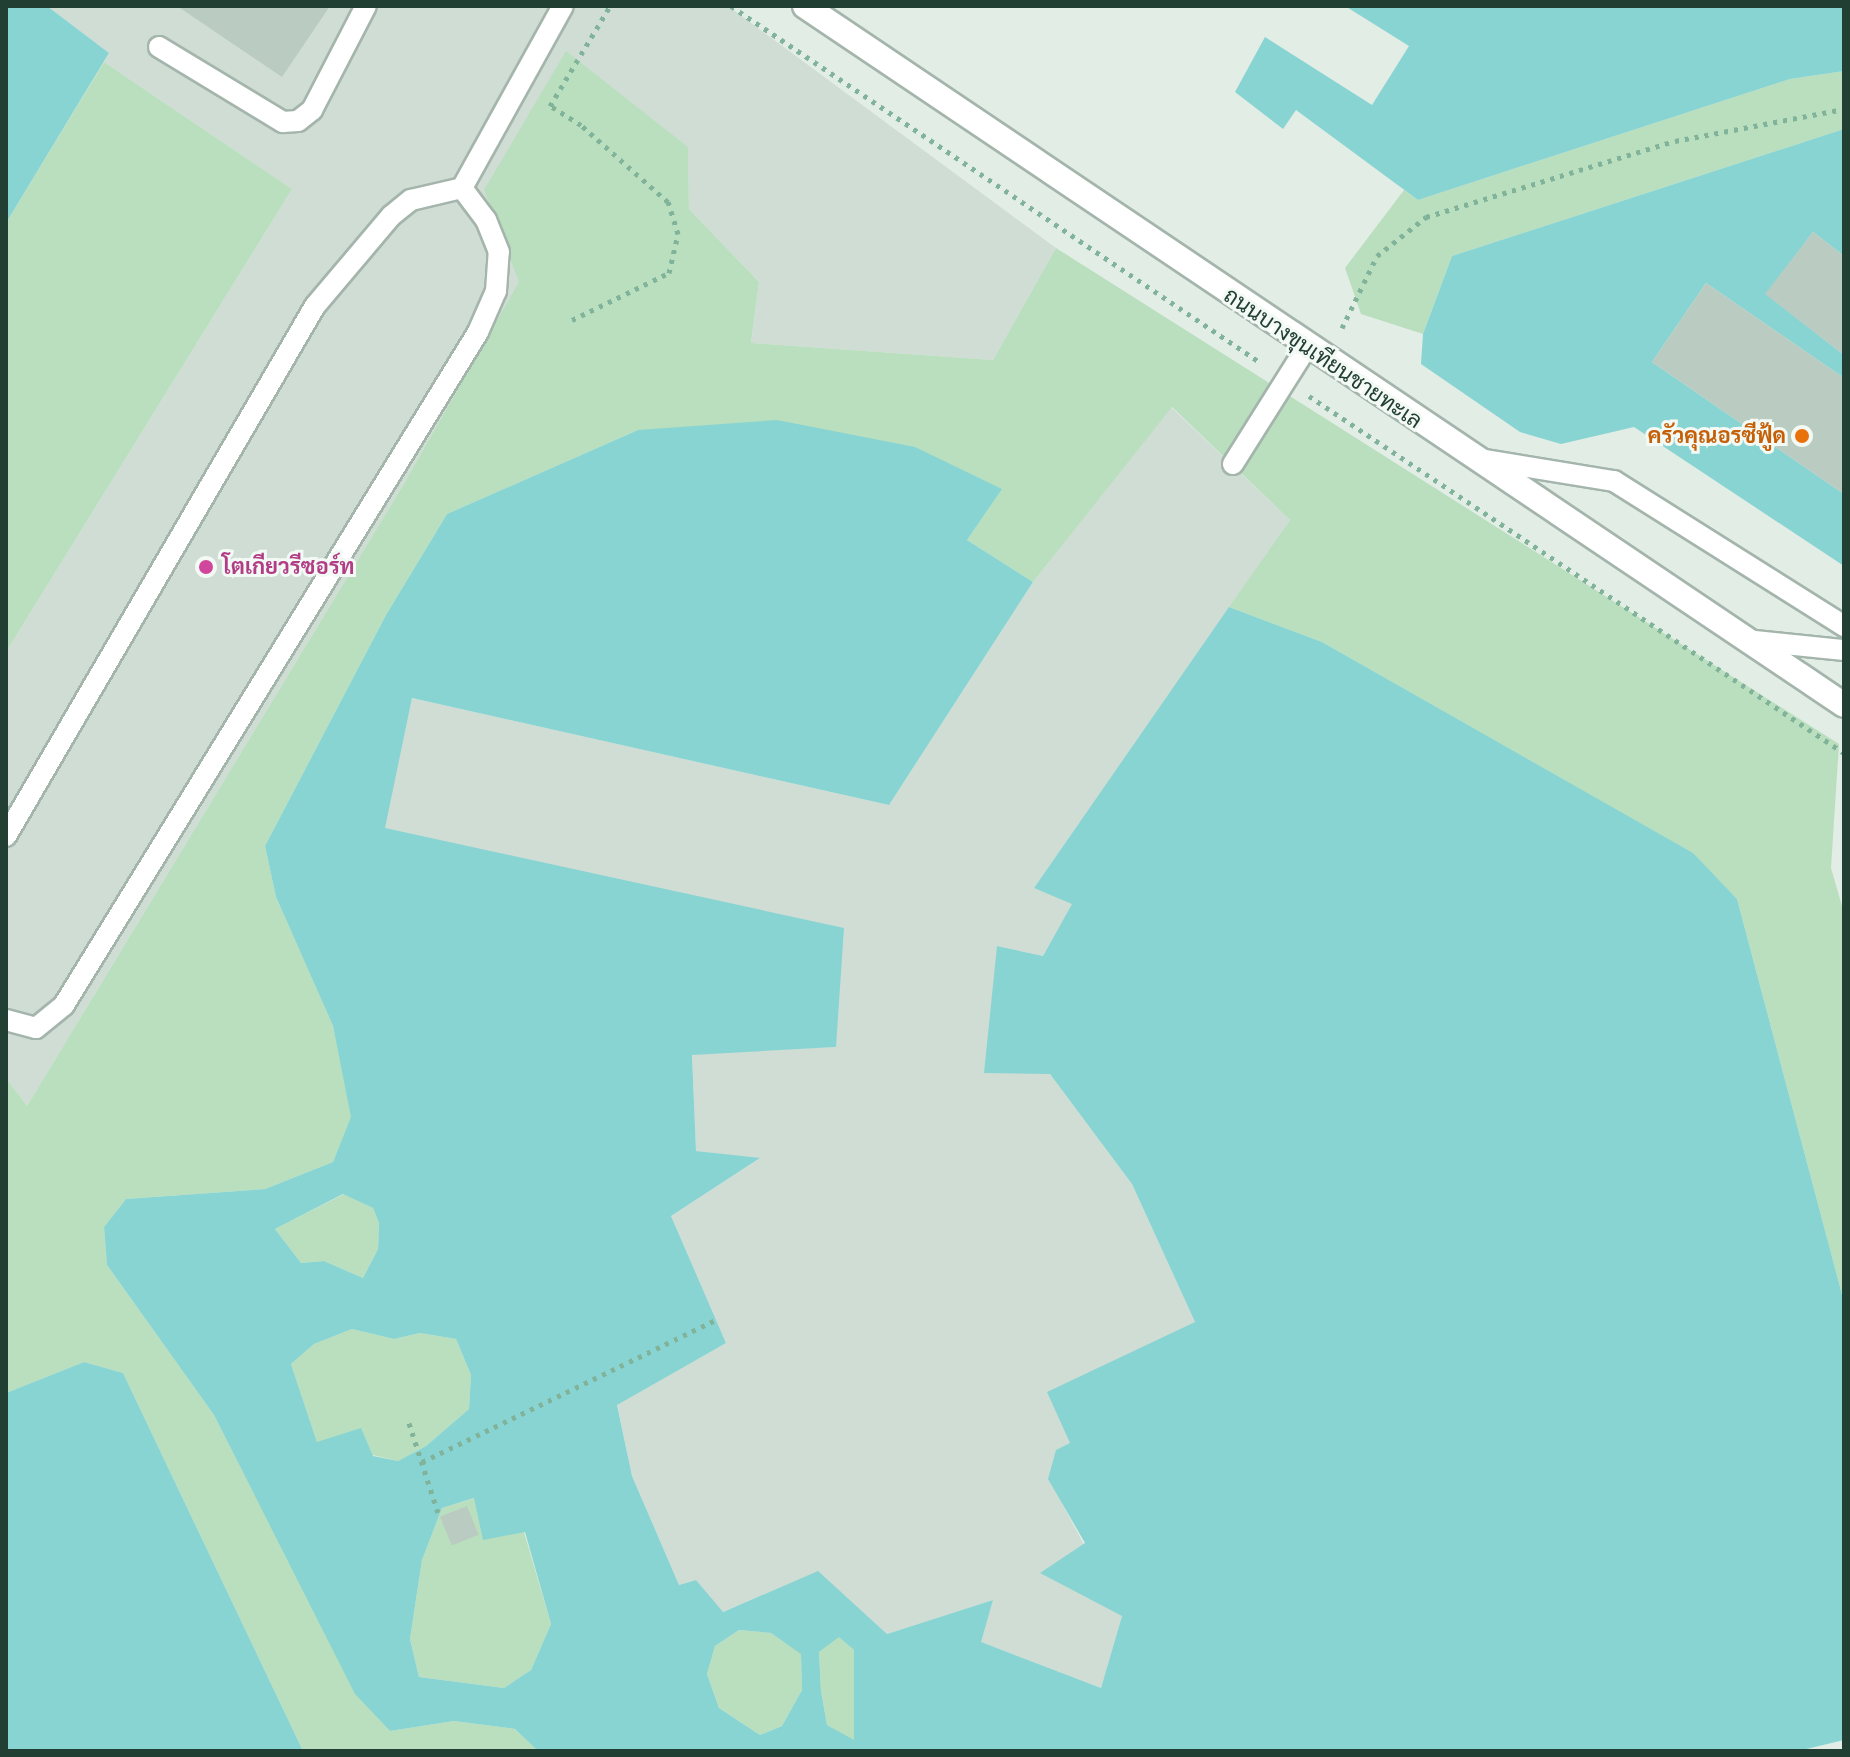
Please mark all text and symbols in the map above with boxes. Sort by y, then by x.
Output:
street label: ถนนบางขุนเทียนชายทะเล [1219,282,1427,434]
place label: ครัวคุณอรซีฟู้ด [1648,423,1786,449]
marker: ครัวคุณอรซีฟู้ด [1793,427,1811,445]
place label: โตเกียวรีซอร์ท [222,554,355,580]
marker: โตเกียวรีซอร์ท [197,558,215,576]

